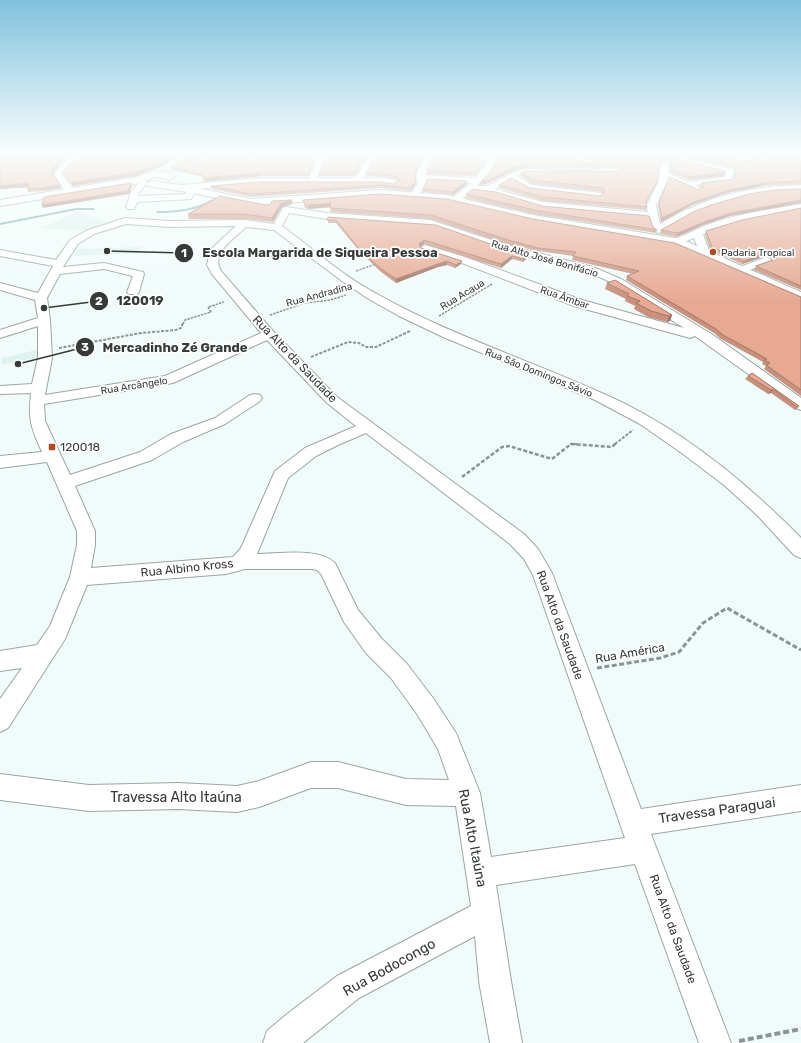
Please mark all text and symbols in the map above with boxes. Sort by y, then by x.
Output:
street label: Rua Alto José Bonifácio [490,238,600,280]
callout: Escola Margarida de Siqueira Pessoa [174,240,445,265]
text: Escola Margarida de Siqueira Pessoa [202,245,438,260]
text: 1 [181,246,187,260]
marker: Padaria Tropical [708,247,718,257]
place label: Padaria Tropical [721,247,795,259]
street label: Rua Acaua [438,277,487,313]
street label: Rua Andradina [285,280,354,310]
street label: Rua Âmbar [539,284,591,312]
callout: 120019 [89,288,172,313]
text: 120019 [116,293,164,308]
text: 2 [95,294,103,308]
street label: Rua Alto da Saudade [250,313,340,406]
callout: Mercadinho Zé Grande [75,335,256,360]
text: 3 [81,340,89,354]
text: Mercadinho Zé Grande [102,340,248,355]
street label: Rua São Domingos Sávio [483,346,594,400]
street label: Rua Arcângelo [100,375,169,397]
place label: 120018 [60,440,100,454]
marker: 120018 [47,442,57,452]
street label: Rua Albino Kross [140,556,234,580]
street label: Rua Alto da Saudade [534,568,586,682]
street label: Rua América [594,640,666,666]
street label: Rua Alto Itaúna [455,787,490,889]
street label: Travessa Alto Itaúna [110,789,242,806]
street label: Travessa Paraguai [657,794,777,827]
street label: Rua Alto da Saudade [647,872,699,986]
street label: Rua Bodocongo [340,935,438,1000]

